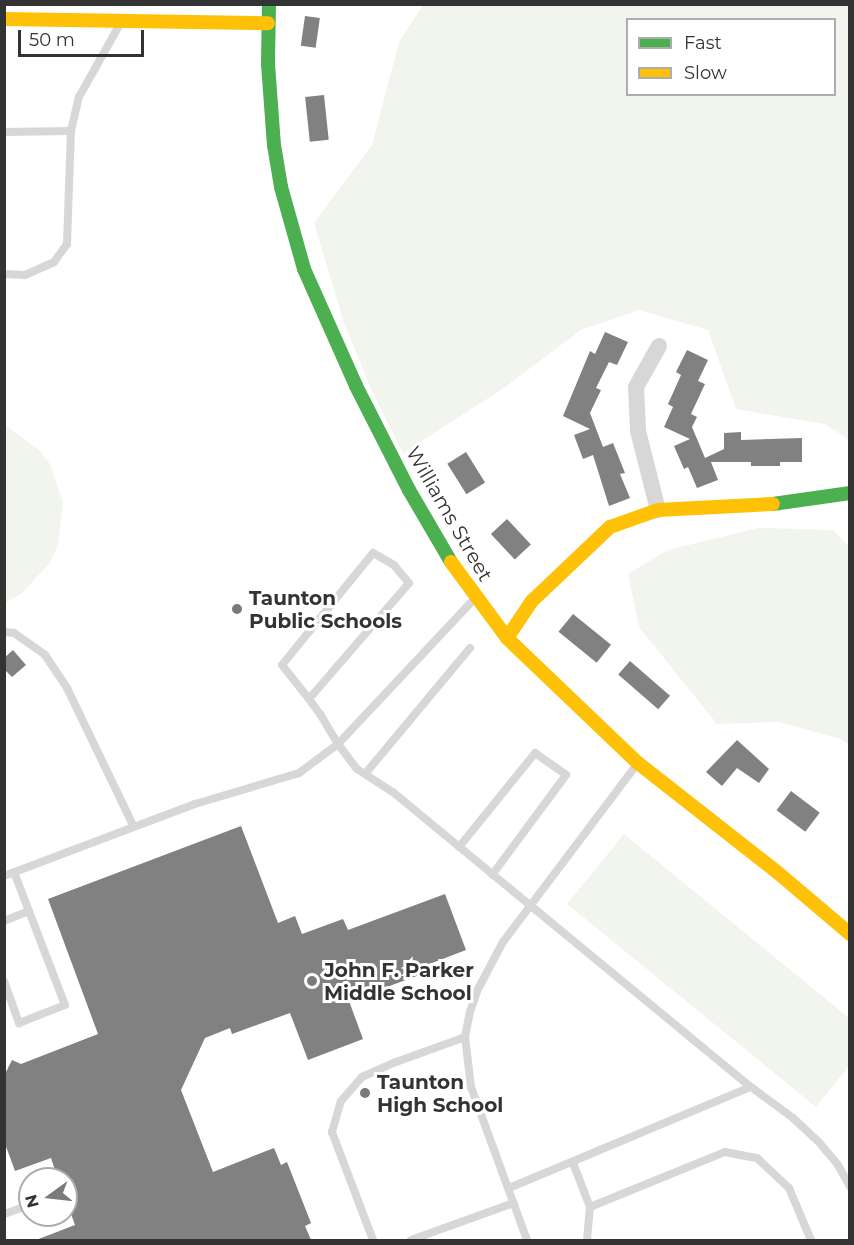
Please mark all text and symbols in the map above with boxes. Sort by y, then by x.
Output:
scale bar [21,18,147,56]
legend [626,18,836,96]
text: 50 m [29,29,75,51]
text: Fast [684,32,722,54]
text: Slow [684,62,727,84]
street label: Williams Street [401,442,497,586]
place label: Taunton Public Schools [249,586,402,633]
marker: Taunton Public Schools [230,602,244,616]
place label: John F. Parker Middle School [324,958,474,1005]
marker: John F. Parker Middle School [305,974,319,988]
place label: Taunton High School [377,1070,503,1117]
marker: Taunton High School [358,1086,372,1100]
north arrow [18,1167,78,1227]
text: N [21,1193,43,1210]

